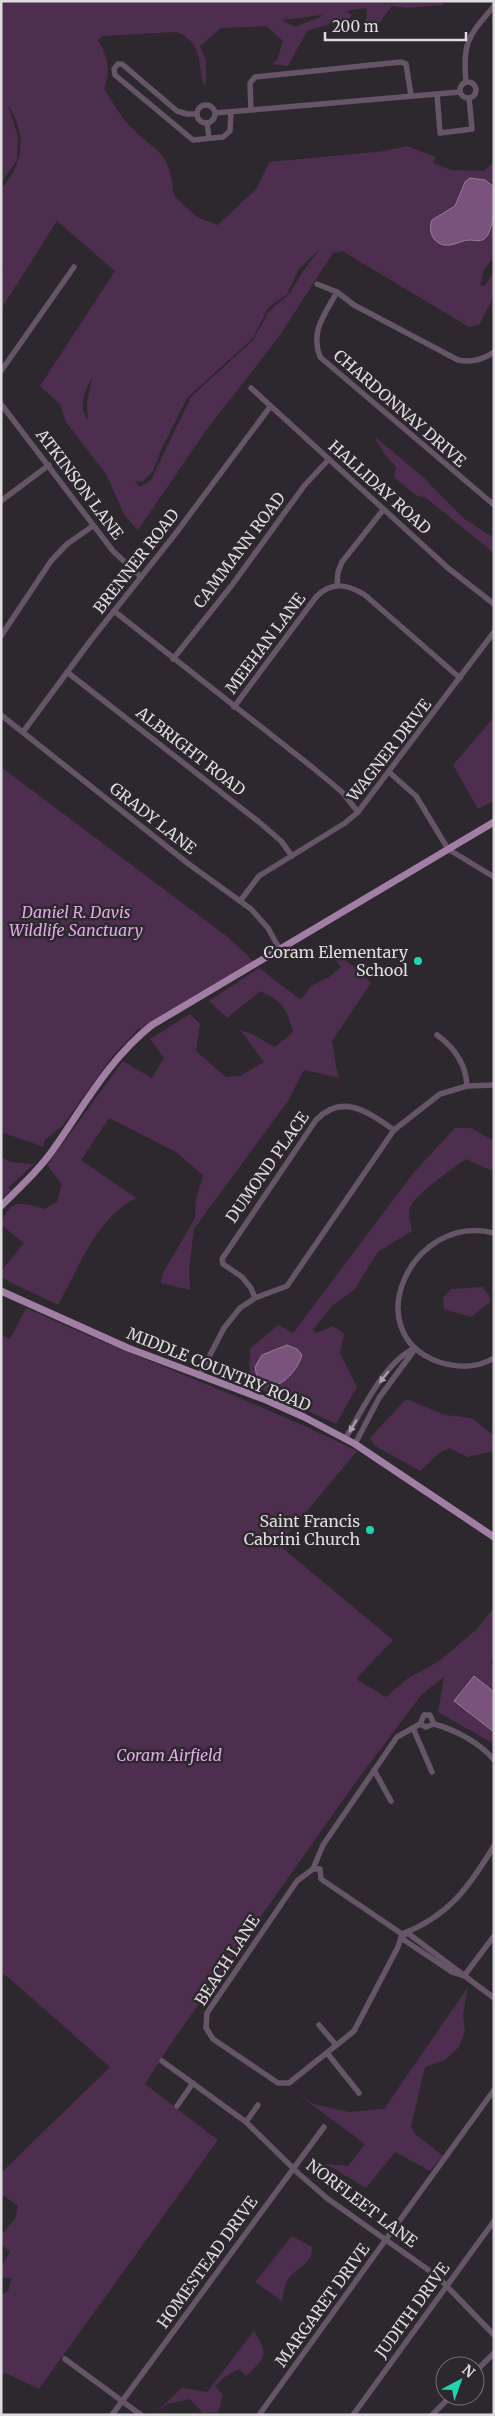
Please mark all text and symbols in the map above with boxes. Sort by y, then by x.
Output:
scale bar [325,10,466,42]
text: 200 m [332,17,379,36]
street label: CHARDONNAY DRIVE [330,345,471,471]
street label: ATKINSON LANE [31,424,128,544]
street label: HALLIDAY ROAD [325,436,435,538]
street label: CAMMANN ROAD [189,488,289,612]
street label: BRENNER ROAD [89,505,183,617]
street label: MEEHAN LANE [221,588,310,697]
street label: WAGNER DRIVE [342,694,436,806]
street label: ALBRIGHT ROAD [132,702,250,800]
street label: GRADY LANE [106,778,201,859]
park label: Daniel R. Davis Wildlife Sanctuary [9,902,143,940]
place label: Coram Elementary School [263,942,409,980]
marker: Coram Elementary School [412,955,424,967]
street label: DUMOND PLACE [221,1107,313,1226]
street label: MIDDLE COUNTRY ROAD [124,1323,314,1415]
one-way arrow [379,1370,390,1383]
one-way arrow [349,1419,358,1432]
place label: Saint Francis Cabrini Church [244,1511,360,1549]
marker: Saint Francis Cabrini Church [364,1524,376,1536]
park label: Coram Airfield [116,1745,222,1765]
street label: BEACH LANE [190,1910,264,2009]
street label: NORFLEET LANE [303,2155,422,2252]
street label: HOMESTEAD DRIVE [152,2191,262,2332]
street label: MARGARET DRIVE [271,2239,374,2371]
street label: JUDITH DRIVE [370,2258,454,2362]
north arrow [435,2356,485,2406]
text: N [458,2361,479,2382]

